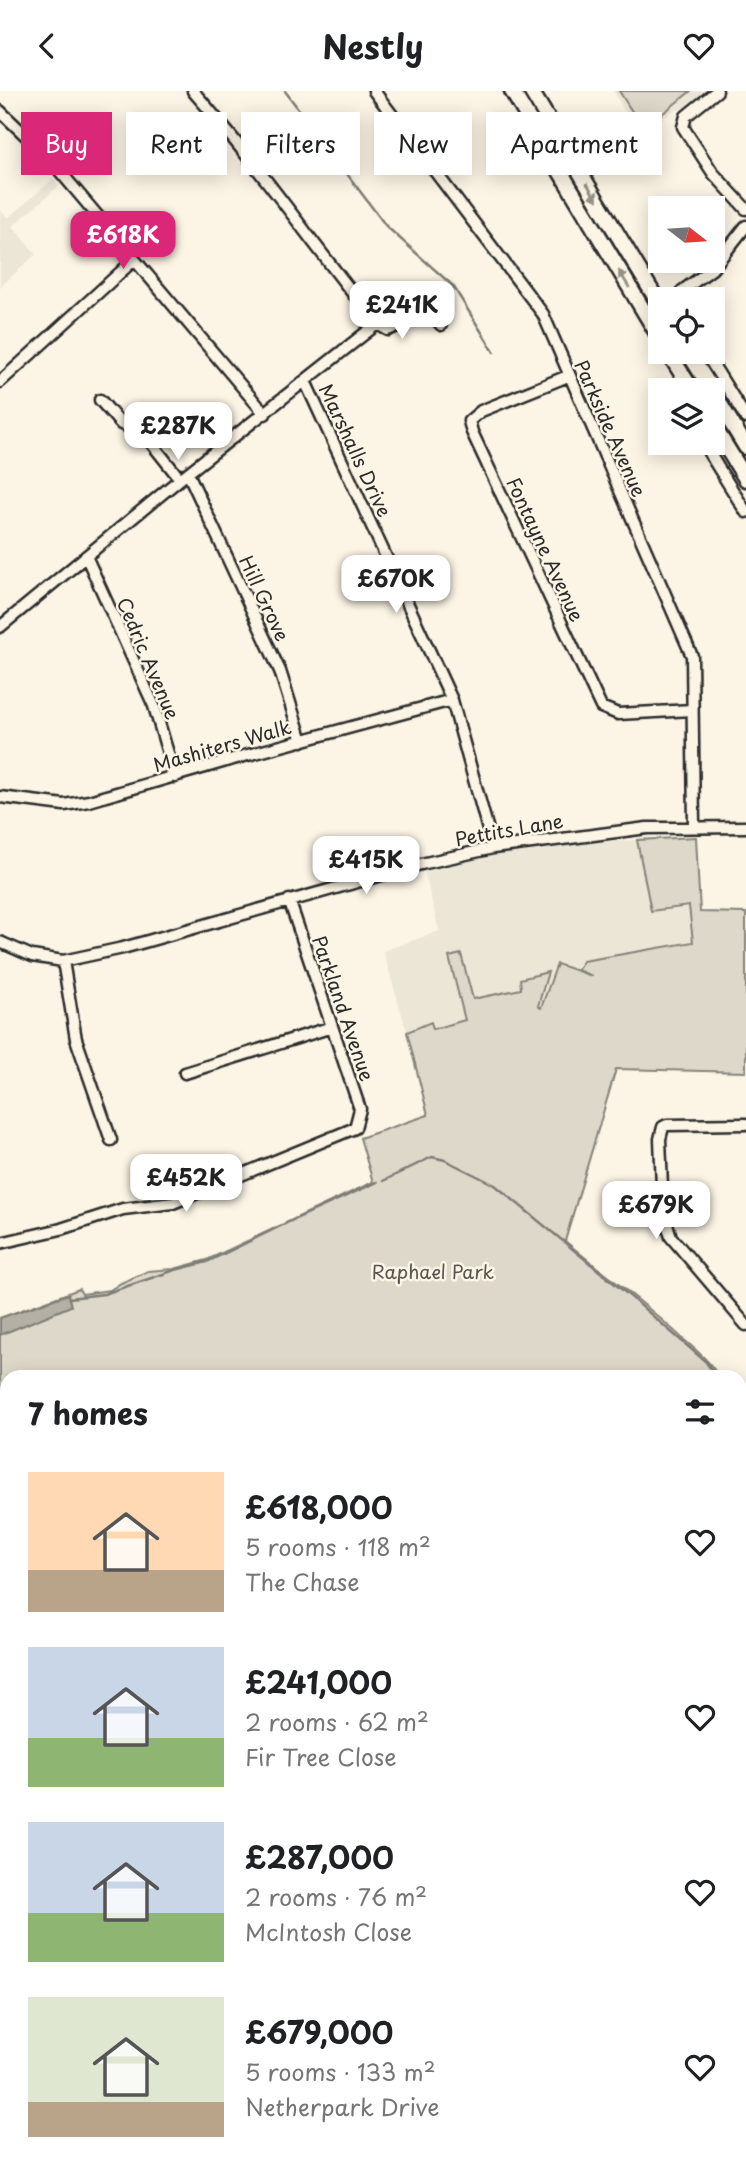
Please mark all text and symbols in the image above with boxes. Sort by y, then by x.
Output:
text: Nestly [323,22,423,70]
icon: back [28,27,66,65]
icon: heart [680,27,718,65]
chip: Buy [21,112,112,175]
chip: Rent [126,112,227,175]
chip: Filters [241,112,360,175]
chip: New [374,112,472,175]
chip: Apartment [486,112,662,175]
one-way arrow [585,182,598,201]
north arrow [648,196,724,273]
map controls [648,196,725,455]
pin: £618K [74,211,172,271]
text: £618K [87,216,160,251]
one-way arrow [618,270,631,289]
pin: £241K [353,281,451,341]
text: £241K [366,286,438,321]
button: locate [648,287,725,364]
street label: Parkside Avenue [568,355,654,501]
button: layers [648,378,725,455]
street label: Marshalls Drive [313,379,399,521]
pin: £287K [129,403,227,462]
text: £287K [140,407,216,442]
street label: Fontayne Avenue [500,472,592,626]
street label: Hill Grove [233,551,297,645]
pin: £670K [347,555,445,615]
text: £670K [357,560,435,595]
street label: Cedric Avenue [111,593,187,723]
street label: Mashiters Walk [150,712,295,778]
street label: Pettits Lane [453,806,565,852]
pin: £415K [317,837,415,896]
text: £415K [329,841,403,876]
street label: Parkland Avenue [306,931,382,1085]
pin: £452K [137,1155,235,1214]
text: £452K [146,1159,226,1194]
pin: £679K [607,1181,705,1241]
text: £679K [618,1186,694,1221]
park label: Raphael Park [372,1257,495,1285]
text: 7 homes [28,1390,148,1435]
icon: filters [681,1393,719,1431]
text: £618,000 [245,1484,393,1529]
icon: home [84,1500,168,1584]
icon: heart [681,1523,719,1561]
text: 5 rooms · 118 m² [245,1529,431,1564]
text: The Chase [245,1564,360,1599]
text: £241,000 [245,1659,392,1704]
icon: home [84,1675,168,1759]
icon: heart [681,1698,719,1736]
text: 2 rooms · 62 m² [245,1704,429,1739]
text: Fir Tree Close [245,1739,396,1774]
text: £287,000 [245,1834,394,1879]
icon: home [84,1850,168,1934]
icon: heart [681,1873,719,1911]
text: 2 rooms · 76 m² [245,1879,427,1914]
text: McIntosh Close [245,1914,412,1949]
text: £679,000 [245,2009,393,2054]
icon: home [84,2025,168,2109]
icon: heart [681,2048,719,2086]
text: 5 rooms · 133 m² [245,2054,436,2089]
text: Netherpark Drive [245,2089,440,2124]

